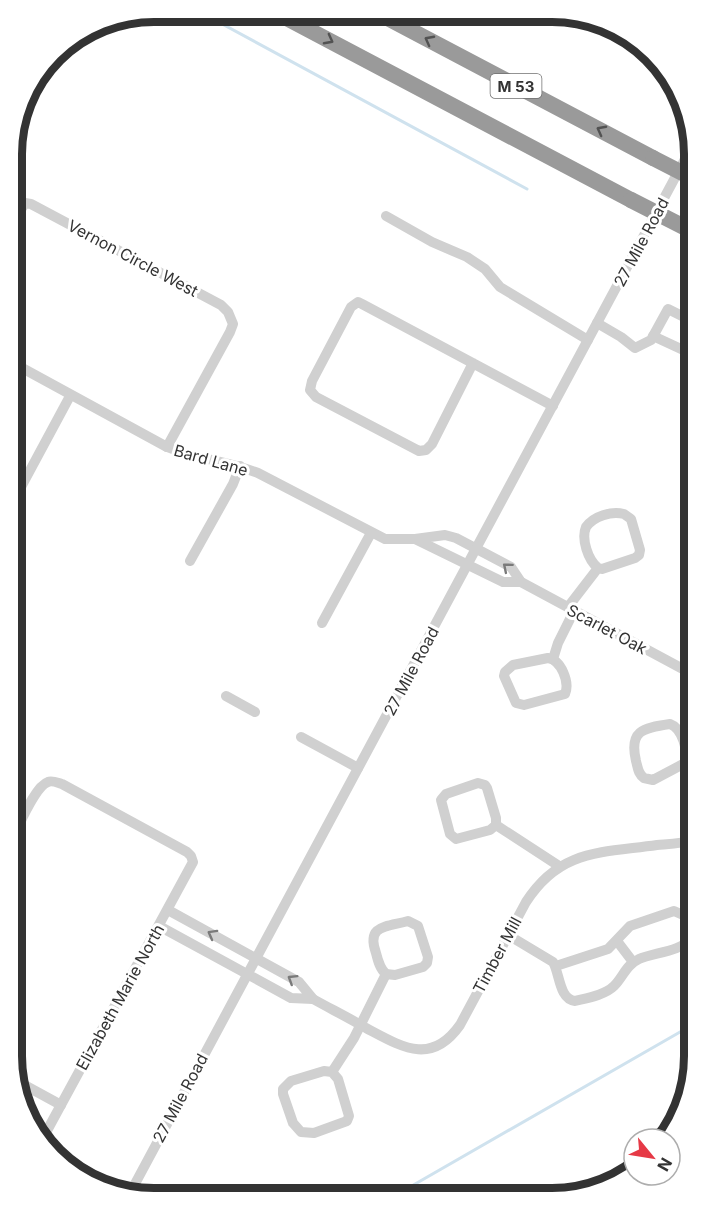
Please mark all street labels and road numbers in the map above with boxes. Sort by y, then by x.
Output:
road number: M 53 [490,74,542,98]
street label: 27 Mile Road [609,194,673,290]
street label: Vernon Circle West [64,215,202,301]
street label: Bard Lane [172,440,250,480]
street label: Scarlet Oak [564,600,651,659]
street label: 27 Mile Road [379,623,443,719]
street label: Timber Mill [468,913,526,997]
street label: Elizabeth Marie North [72,921,168,1073]
street label: 27 Mile Road [148,1050,212,1146]

